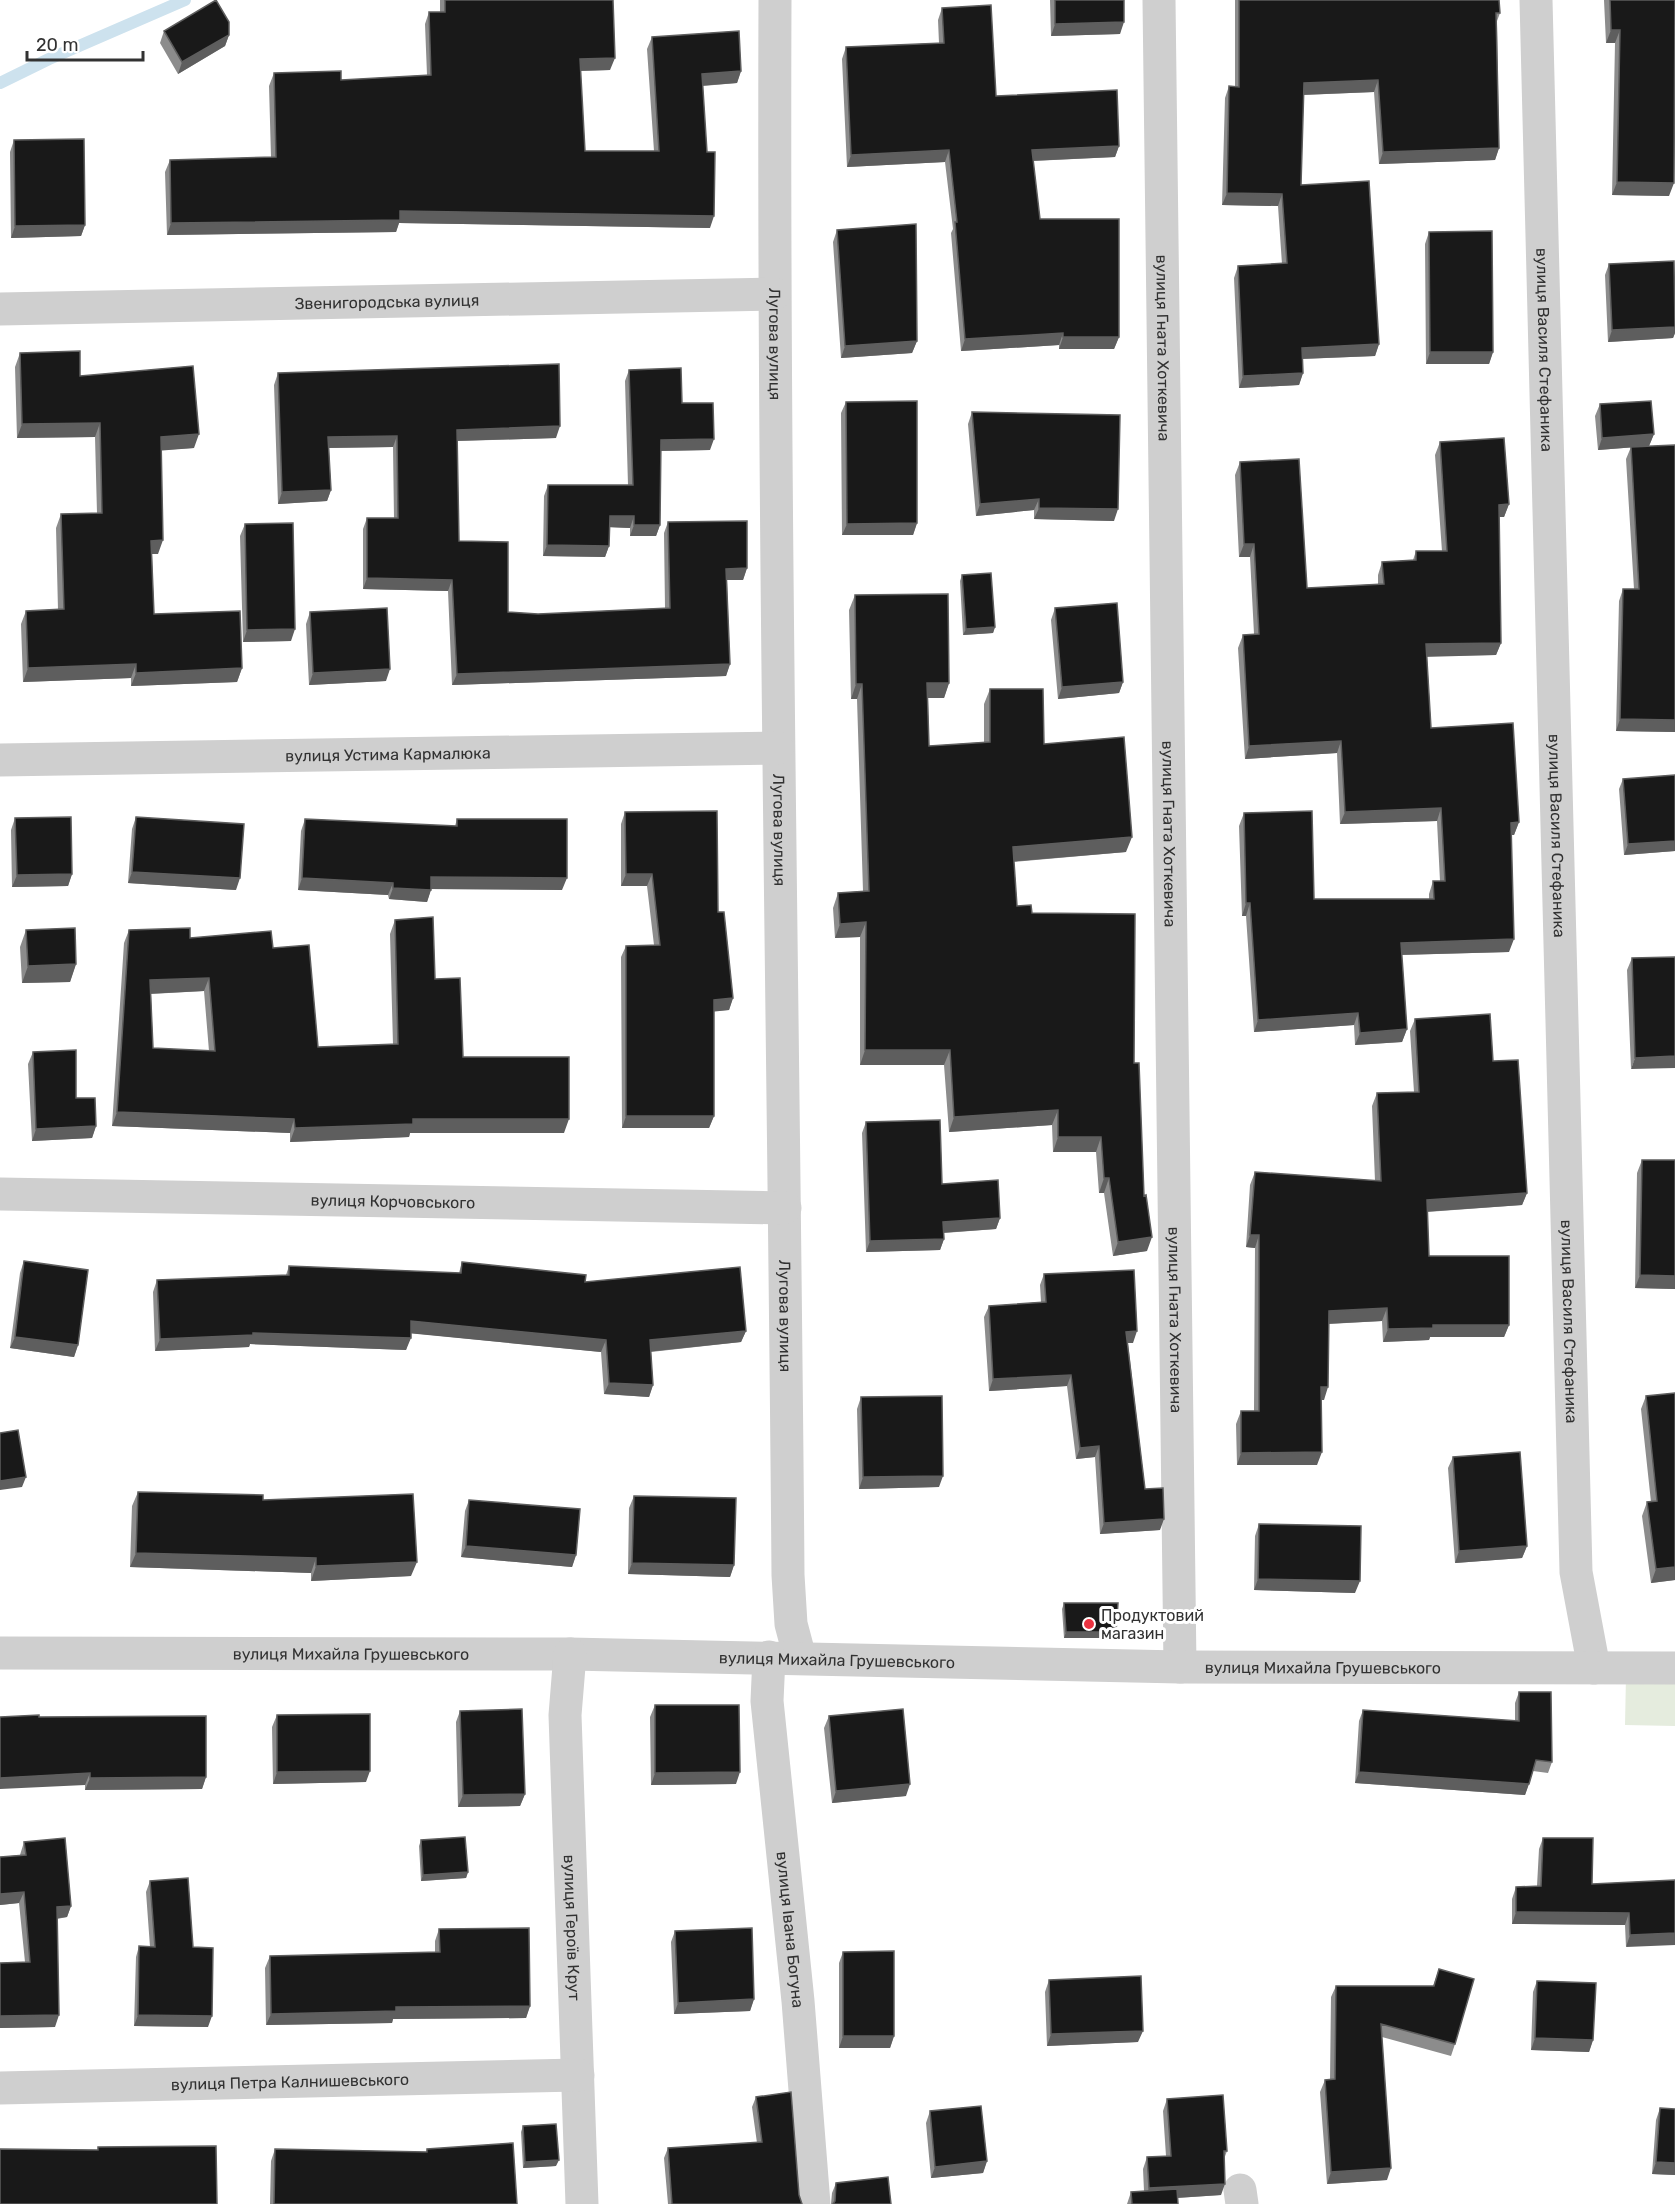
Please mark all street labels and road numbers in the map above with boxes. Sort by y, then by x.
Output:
street label: вулиця Василя Стефаника [1532,248,1556,452]
street label: вулиця Гната Хоткевича [1152,255,1174,441]
street label: Лугова вулиця [765,288,785,400]
street label: Звенигородська вулиця [294,291,479,313]
street label: вулиця Василя Стефаника [1545,734,1569,938]
street label: вулиця Гната Хоткевича [1158,741,1180,927]
street label: вулиця Устима Кармалюка [285,743,491,766]
street label: Лугова вулиця [769,774,789,886]
street label: вулиця Корчовського [311,1191,475,1212]
street label: вулиця Василя Стефаника [1557,1219,1581,1424]
street label: вулиця Гната Хоткевича [1164,1227,1186,1413]
street label: Лугова вулиця [775,1260,795,1372]
street label: вулиця Михайла Грушевського [233,1644,469,1664]
street label: вулиця Михайла Грушевського [719,1648,955,1672]
street label: вулиця Михайла Грушевського [1205,1658,1441,1678]
street label: вулиця Івана Богуна [773,1851,808,2009]
street label: вулиця Героїв Крут [560,1854,584,2001]
street label: вулиця Петра Калнишевського [171,2070,409,2094]

